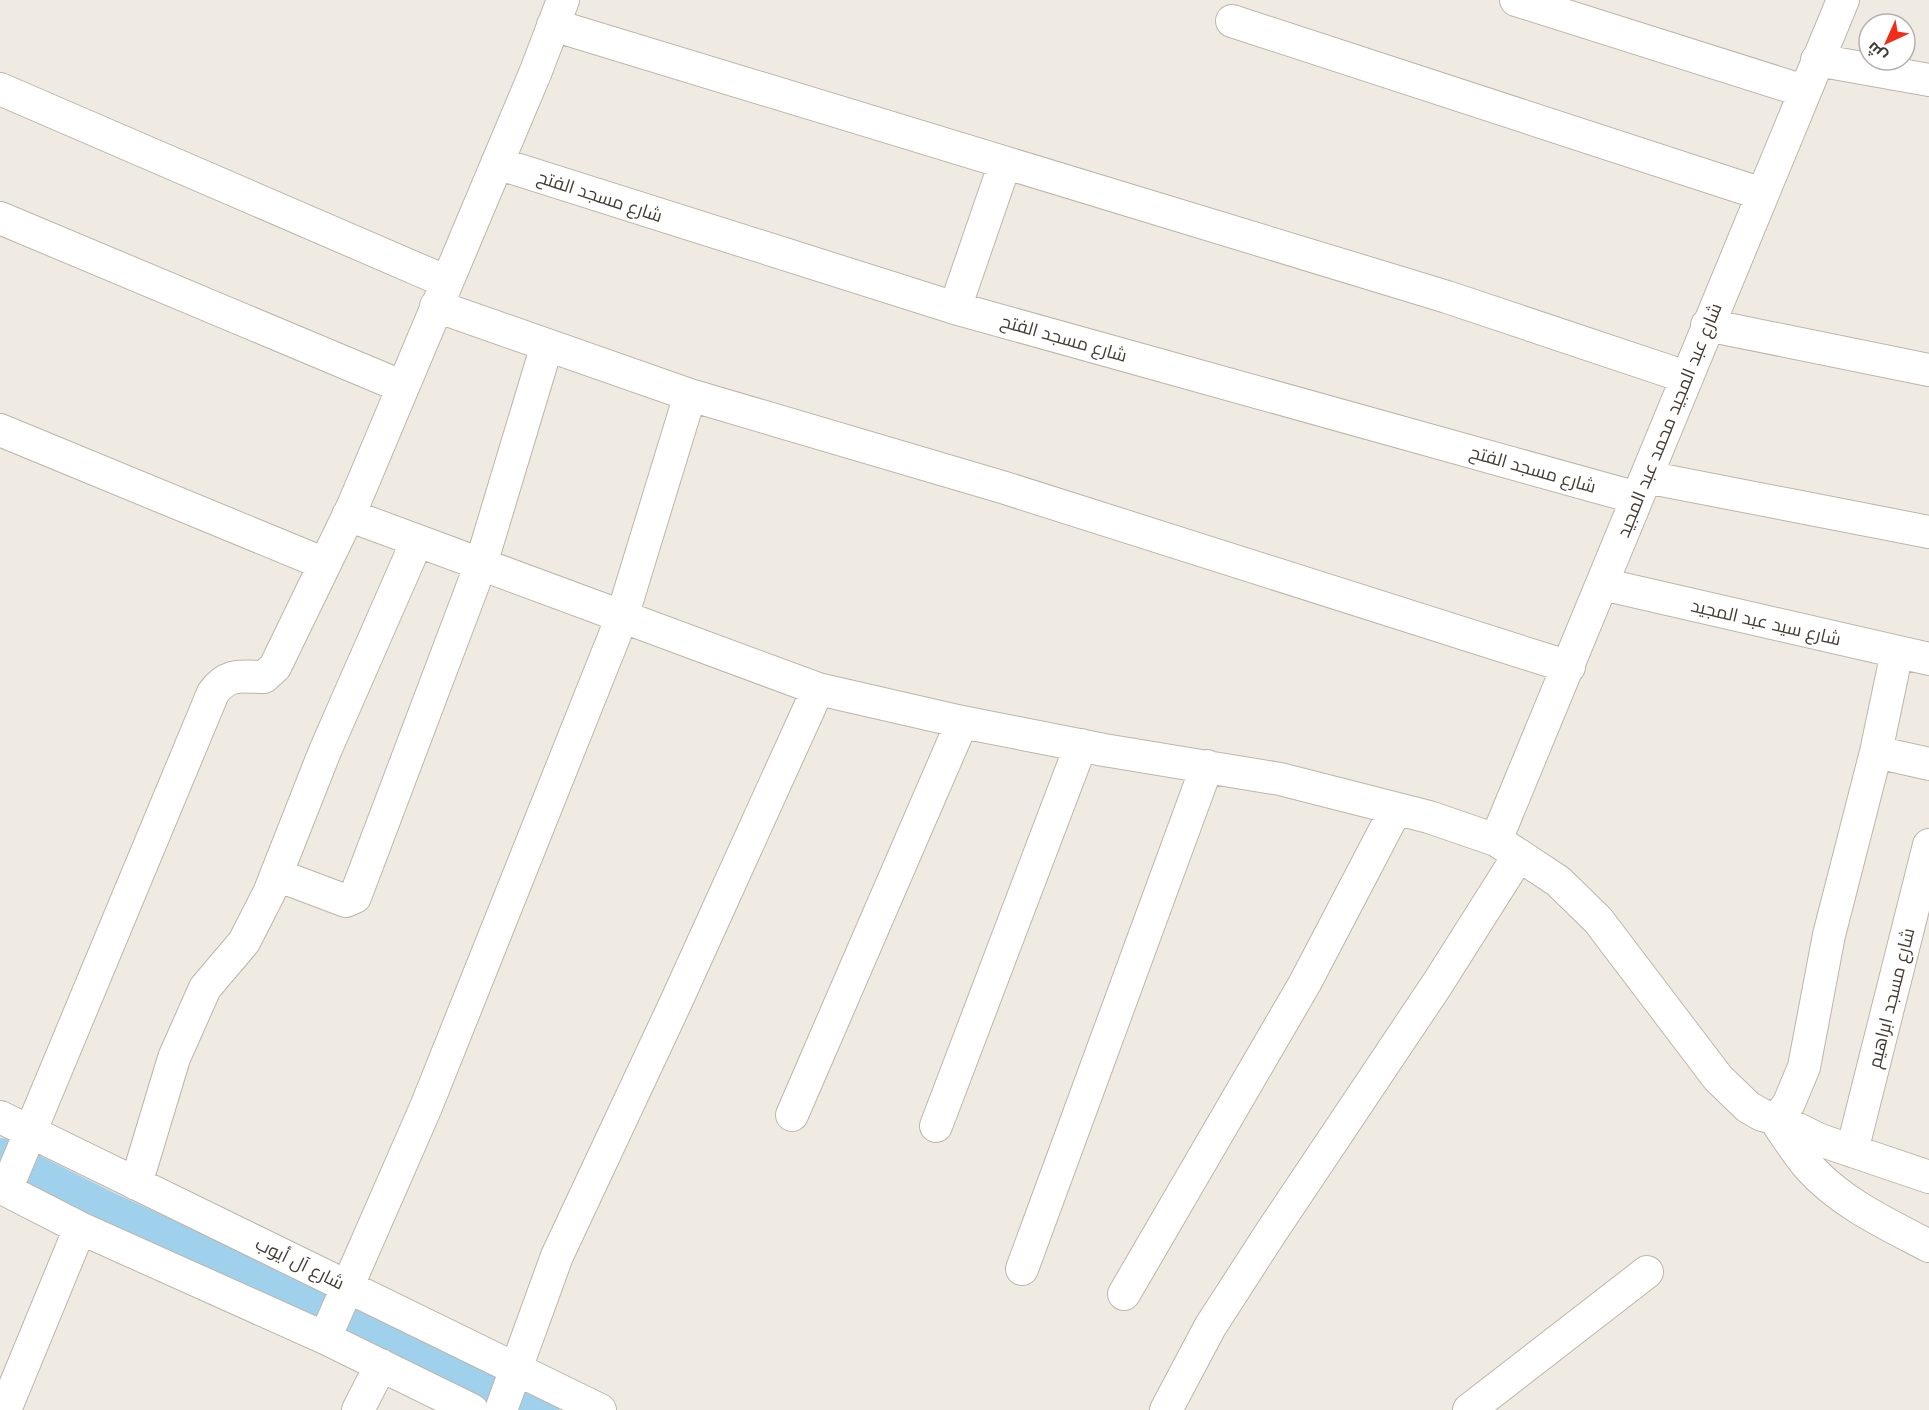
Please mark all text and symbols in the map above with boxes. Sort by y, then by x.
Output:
north arrow [1857,12,1917,72]
text: ش [1862,38,1891,67]
street label: شارع مسجد الفتح [534,166,665,228]
street label: شارع عبد المجيد محمد عبد المجيد [1612,300,1728,541]
street label: شارع مسجد الفتح [998,310,1130,368]
street label: شارع مسجد الفتح [1467,441,1599,499]
street label: شارع سيد عبد المجيد [1689,595,1843,651]
street label: شارع مسجد ابراهيم [1863,926,1921,1071]
street label: شارع آل أيوب [251,1233,348,1295]

